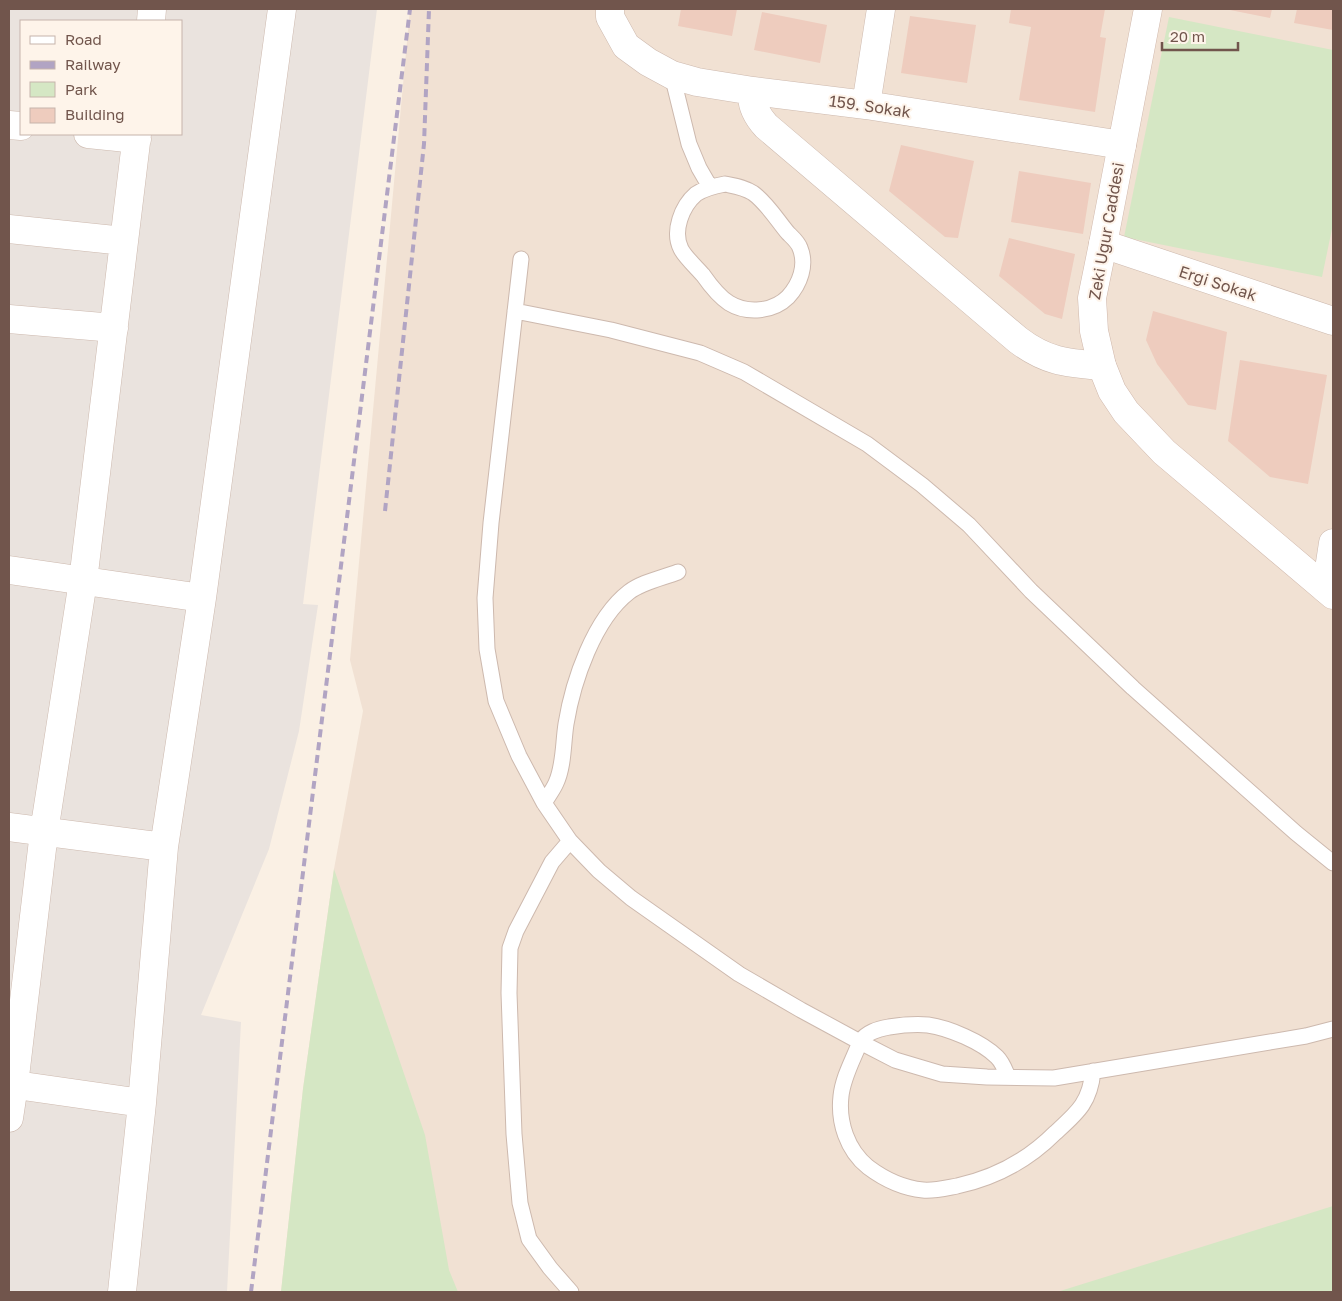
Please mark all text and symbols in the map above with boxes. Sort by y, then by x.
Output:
legend [20,20,182,135]
scale bar [1162,20,1238,52]
text: 20 m [1170,27,1205,45]
text: Road [65,30,102,48]
text: Railway [65,55,121,73]
text: Park [65,80,98,98]
street label: 159. Sokak [828,90,912,122]
text: Building [65,105,125,123]
street label: Zeki Uğur Caddesi [1084,161,1128,301]
street label: Ergi Sokak [1176,261,1260,305]

